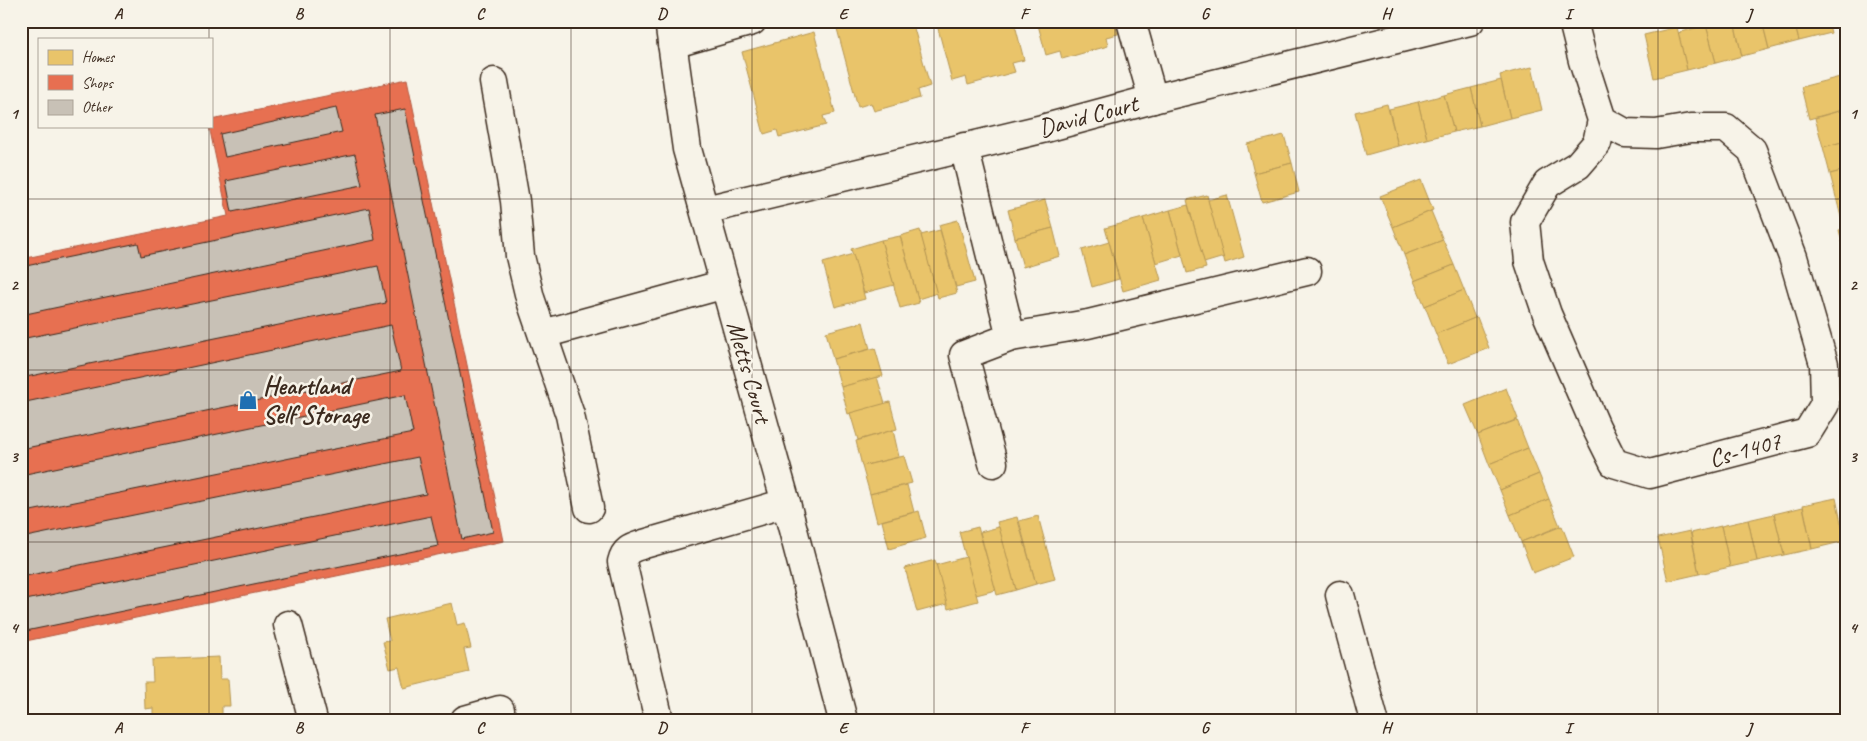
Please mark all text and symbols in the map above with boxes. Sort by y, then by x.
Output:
text: A [114,4,124,24]
text: B [295,4,305,24]
text: C [476,4,486,24]
text: D [657,4,668,24]
text: E [839,4,850,24]
text: F [1020,4,1031,24]
text: G [1201,4,1211,24]
text: H [1381,4,1393,24]
text: I [1565,4,1575,24]
text: J [1745,4,1754,24]
legend [38,38,212,128]
text: Homes [82,48,116,67]
text: Shops [82,74,115,93]
street label: David Court [1035,87,1144,145]
text: Other [82,98,113,117]
text: 1 [10,104,19,124]
text: 1 [1849,104,1858,124]
text: 2 [10,275,19,295]
text: 2 [1849,275,1858,295]
street label: Metts Court [719,317,780,429]
place label: Heartland Self Storage [263,370,371,431]
shop icon: Heartland Self Storage [237,389,259,411]
street label: Cs-1407 [1705,425,1786,475]
text: 3 [10,447,19,467]
text: 3 [1849,447,1858,467]
text: 4 [10,618,19,638]
text: 4 [1849,618,1858,638]
text: A [114,718,124,738]
text: B [295,718,305,738]
text: C [476,718,486,738]
text: D [657,718,668,738]
text: E [839,718,850,738]
text: F [1020,718,1031,738]
text: G [1201,718,1211,738]
text: H [1381,718,1393,738]
text: I [1565,718,1575,738]
text: J [1745,718,1754,738]

